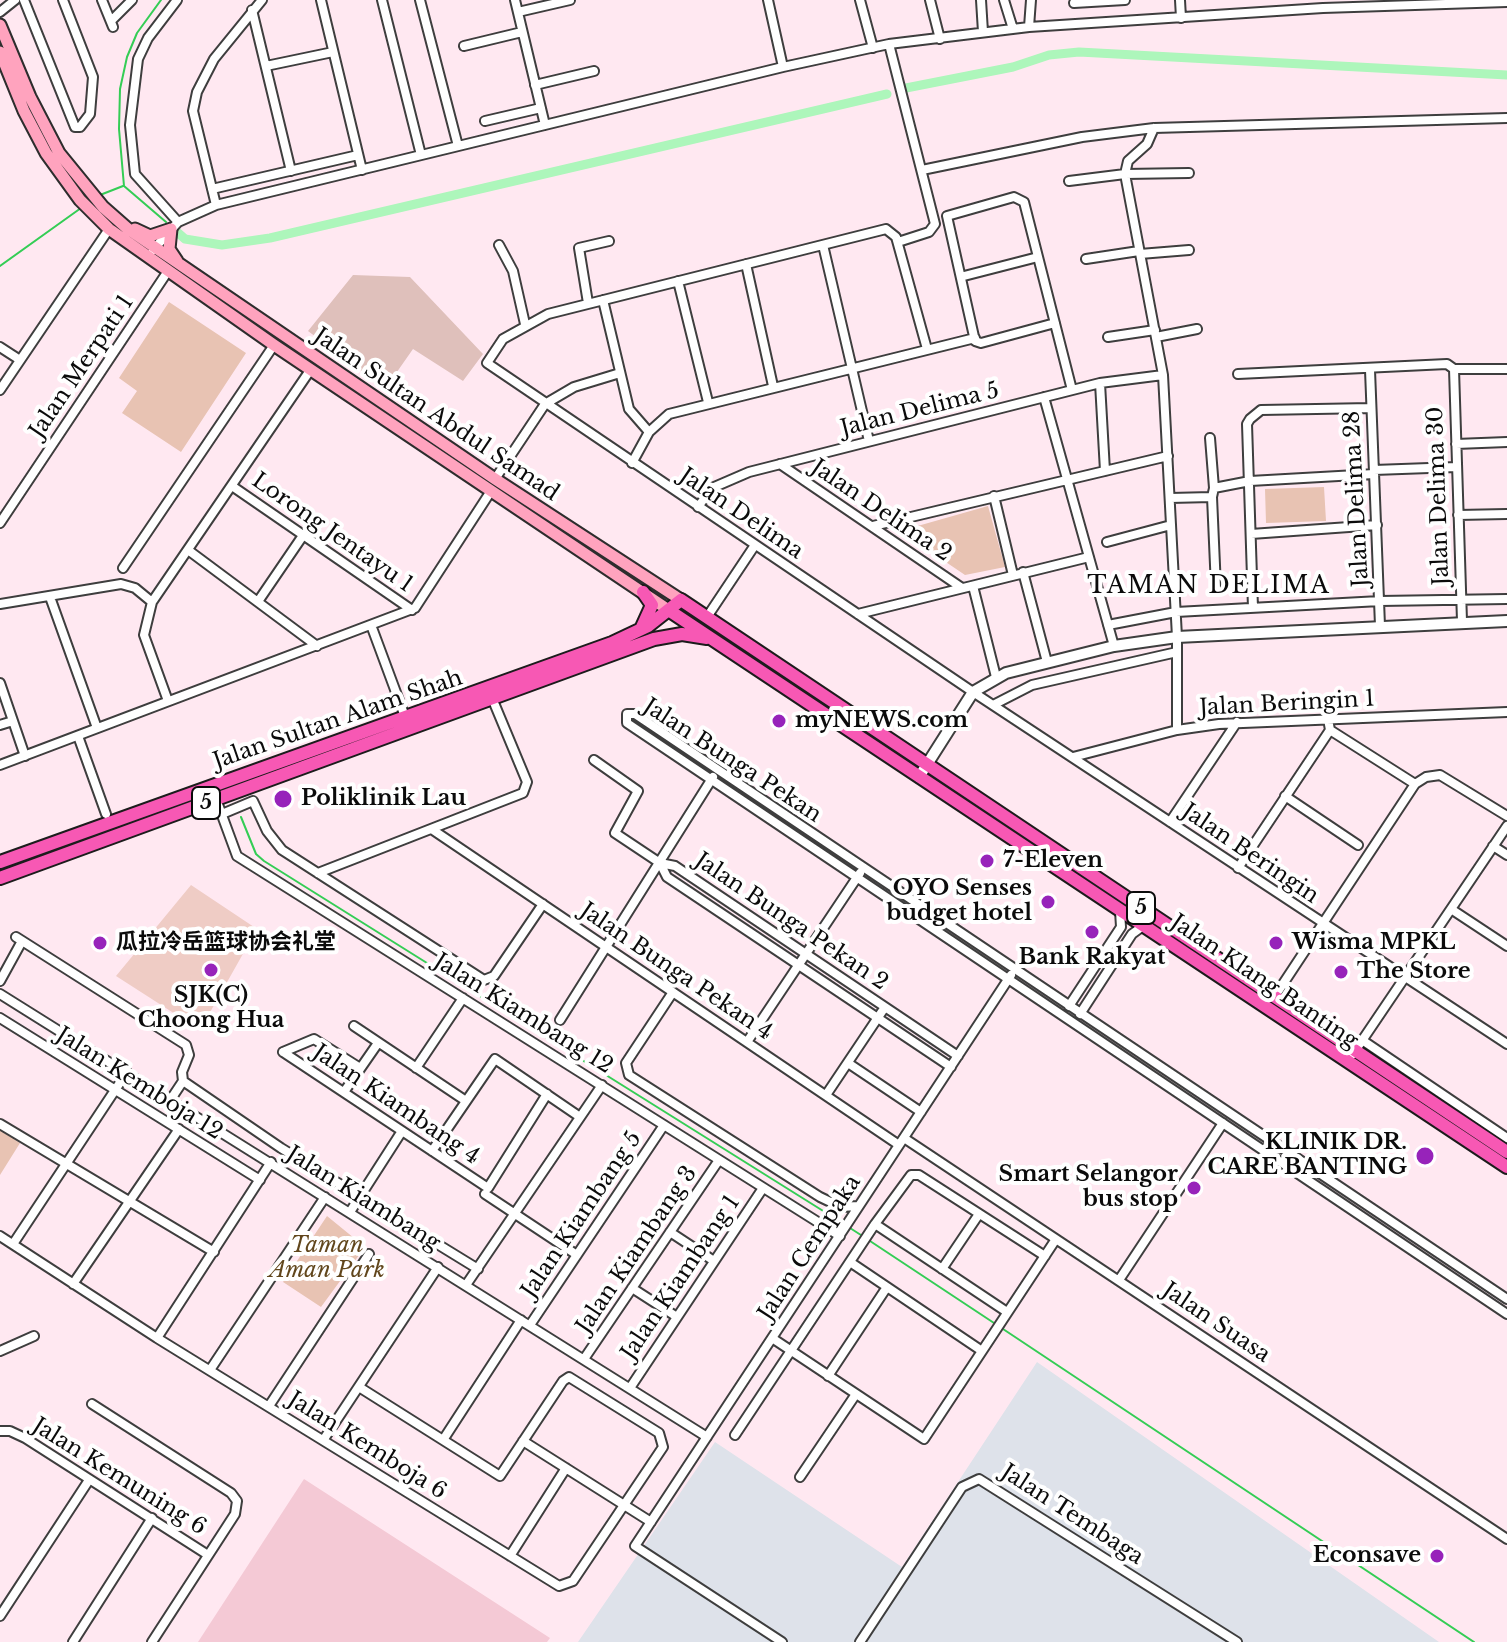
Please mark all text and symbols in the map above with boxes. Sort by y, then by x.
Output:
street label: Jalan Merpati 1 [24,291,140,443]
street label: Jalan Sultan Abdul Samad [308,323,564,507]
street label: Jalan Delima 5 [838,378,1002,442]
street label: Jalan Delima 30 [1423,406,1455,586]
street label: Jalan Delima 28 [1339,410,1375,588]
street label: Jalan Delima 2 [806,454,956,568]
street label: Jalan Delima [674,463,808,565]
street label: Lorong Jentayu 1 [246,468,418,598]
district label: TAMAN DELIMA [1087,572,1331,600]
street label: Jalan Sultan Alam Shah [210,665,466,775]
street label: Jalan Beringin 1 [1199,686,1375,722]
street label: Jalan Bunga Pekan [638,693,826,829]
place label: myNEWS.com [795,708,968,734]
marker: myNEWS.com [770,712,788,730]
place label: Poliklinik Lau [301,786,466,812]
road number: 5 [192,787,220,819]
marker: Poliklinik Lau [272,788,294,810]
street label: Jalan Beringin [1177,798,1323,910]
street label: Jalan Bunga Pekan 2 [689,848,893,996]
place label: 7-Eleven [1003,848,1103,874]
marker: 7-Eleven [978,852,996,870]
place label: OYO Senses budget hotel [887,876,1032,928]
road number: 5 [1127,892,1155,924]
marker: OYO Senses budget hotel [1039,893,1057,911]
street label: Jalan Bunga Pekan 4 [575,898,777,1046]
street label: Jalan Klang Banting [1165,909,1363,1055]
marker: Bank Rakyat [1083,923,1101,941]
place label: 瓜拉冷岳篮球协会礼堂 [116,930,336,956]
place label: Wisma MPKL [1292,930,1455,956]
marker: 瓜拉冷岳篮球协会礼堂 [91,934,109,952]
marker: Wisma MPKL [1267,934,1285,952]
place label: Bank Rakyat [1019,945,1165,971]
street label: Jalan Kiambang 12 [429,948,617,1080]
place label: The Store [1357,959,1471,985]
marker: SJK(C) Choong Hua [202,961,220,979]
marker: The Store [1332,963,1350,981]
place label: SJK(C) Choong Hua [138,983,284,1034]
street label: Jalan Kemboja 12 [51,1022,227,1146]
street label: Jalan Kiambang 4 [308,1039,484,1171]
street label: Jalan Kiambang 5 [517,1127,647,1303]
place label: KLINIK DR. CARE BANTING [1208,1130,1407,1182]
street label: Jalan Kiambang [281,1141,445,1257]
marker: KLINIK DR. CARE BANTING [1414,1145,1436,1167]
street label: Jalan Kiambang 3 [571,1161,703,1339]
place label: Smart Selangor bus stop [999,1162,1178,1214]
street label: Jalan Cempaka [753,1171,867,1325]
marker: Smart Selangor bus stop [1185,1179,1203,1197]
street label: Jalan Kiambang 1 [616,1191,746,1365]
park label: Taman Aman Park [269,1233,385,1284]
street label: Jalan Suasa [1157,1277,1275,1369]
street label: Jalan Kemboja 6 [283,1387,451,1505]
street label: Jalan Kemuning 6 [27,1413,211,1541]
street label: Jalan Tembaga [996,1459,1148,1571]
place label: Econsave [1313,1543,1421,1569]
marker: Econsave [1428,1547,1446,1565]

